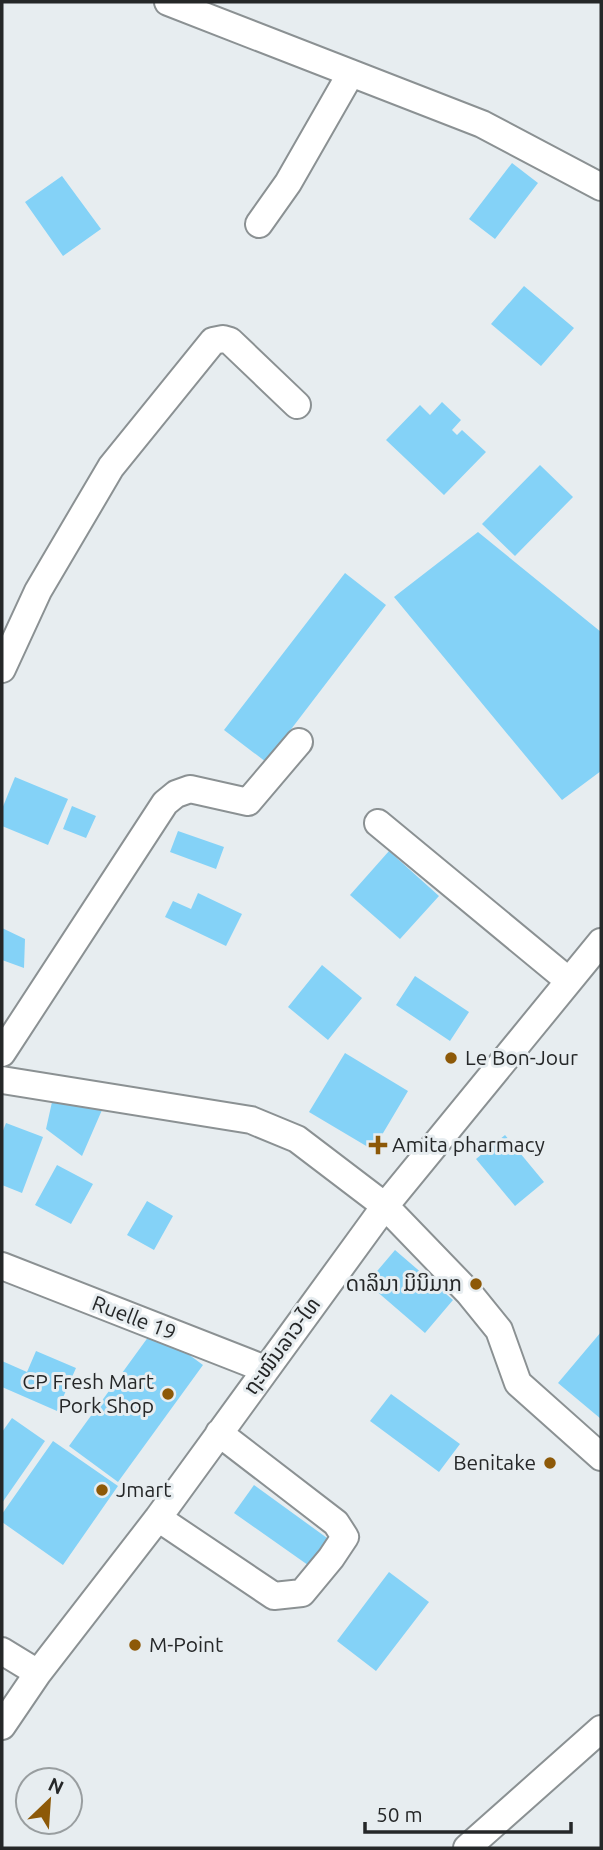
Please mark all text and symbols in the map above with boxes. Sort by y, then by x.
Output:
place label: Le Bon-Jour [465,1045,578,1069]
marker: Le Bon-Jour [443,1050,459,1066]
place label: Amita pharmacy [392,1132,545,1156]
marker: Amita pharmacy [370,1137,386,1153]
place label: ດາລິນາ ມິນິມາກ [346,1271,462,1295]
marker: ດາລິນາ ມິນິມາກ [468,1276,484,1292]
street label: Ruelle 19 [89,1290,180,1344]
street label: ຖະໜົນລາວ-ໄທ [238,1292,325,1399]
place label: CP Fresh Mart Pork Shop [22,1369,154,1417]
marker: CP Fresh Mart Pork Shop [160,1386,176,1402]
place label: Benitake [453,1450,536,1474]
marker: Benitake [542,1455,558,1471]
place label: Jmart [116,1477,171,1501]
marker: Jmart [94,1482,110,1498]
place label: M-Point [149,1632,223,1656]
marker: M-Point [127,1637,143,1653]
north arrow [14,1766,84,1836]
text: N [45,1773,67,1799]
scale bar [365,1790,572,1834]
text: 50 m [376,1802,423,1826]

